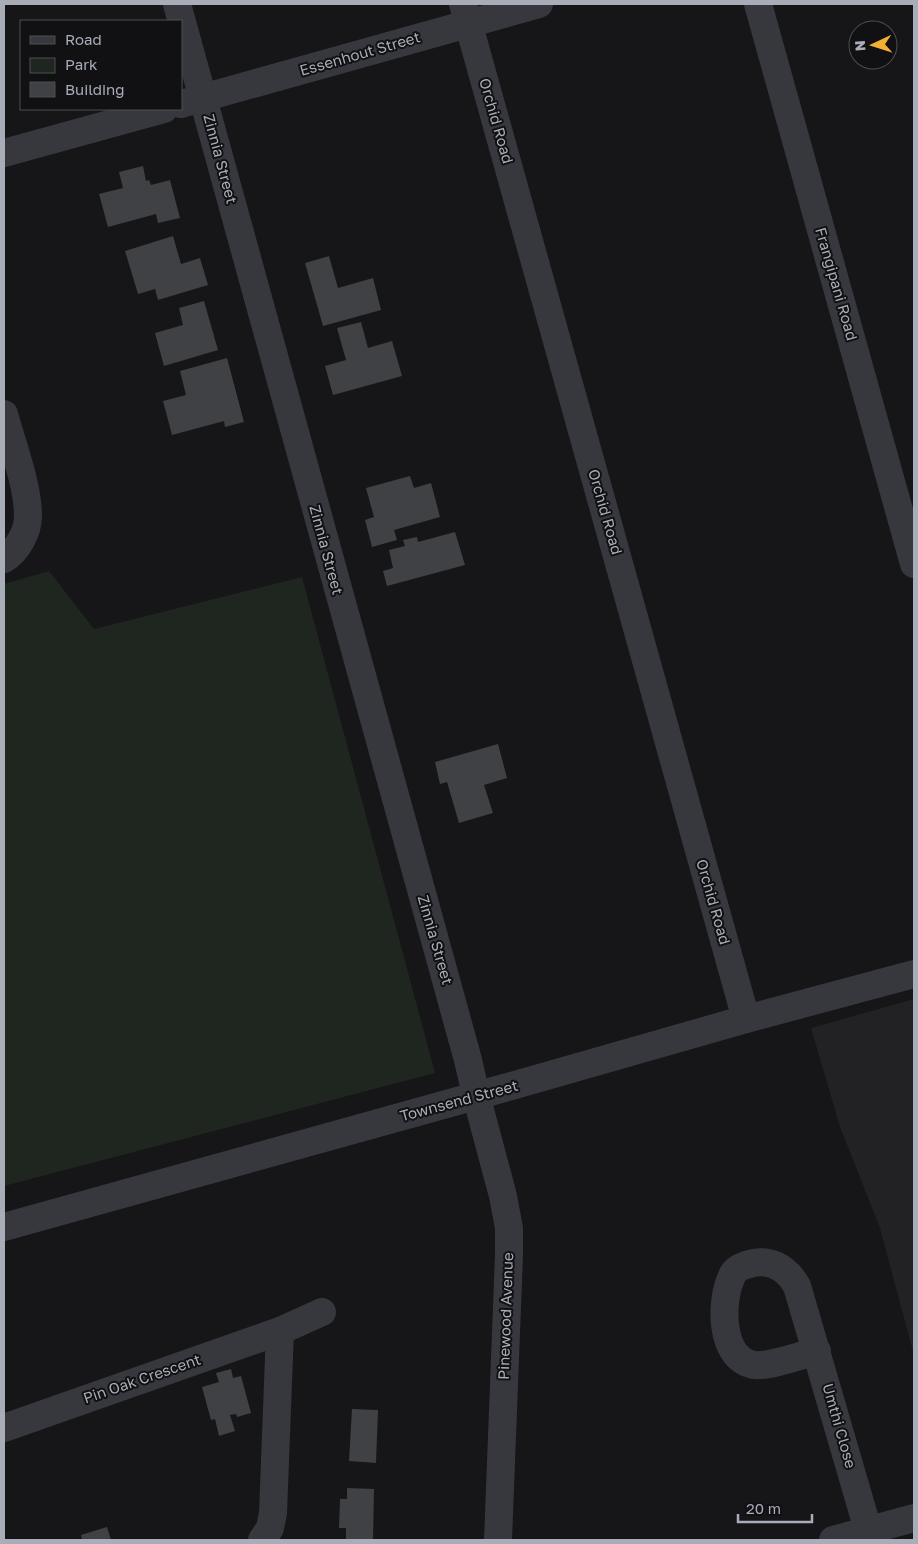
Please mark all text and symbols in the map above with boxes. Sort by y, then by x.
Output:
legend [20,20,182,110]
north arrow [848,20,898,70]
street label: Essenhout Street [297,27,422,79]
text: Road [65,30,102,48]
text: N [851,40,868,52]
text: Park [65,55,98,73]
street label: Orchid Road [476,76,518,165]
text: Building [65,80,125,98]
street label: Zinnia Street [200,112,242,206]
street label: Frangipani Road [812,225,862,342]
street label: Orchid Road [585,467,627,556]
street label: Zinnia Street [306,503,348,597]
street label: Orchid Road [693,857,735,946]
street label: Zinnia Street [415,893,457,986]
street label: Townsend Street [398,1076,520,1124]
street label: Pinewood Avenue [494,1252,516,1380]
street label: Pin Oak Crescent [81,1350,203,1407]
street label: Umthi Close [819,1381,861,1471]
scale bar [738,1492,812,1524]
text: 20 m [746,1499,781,1517]

